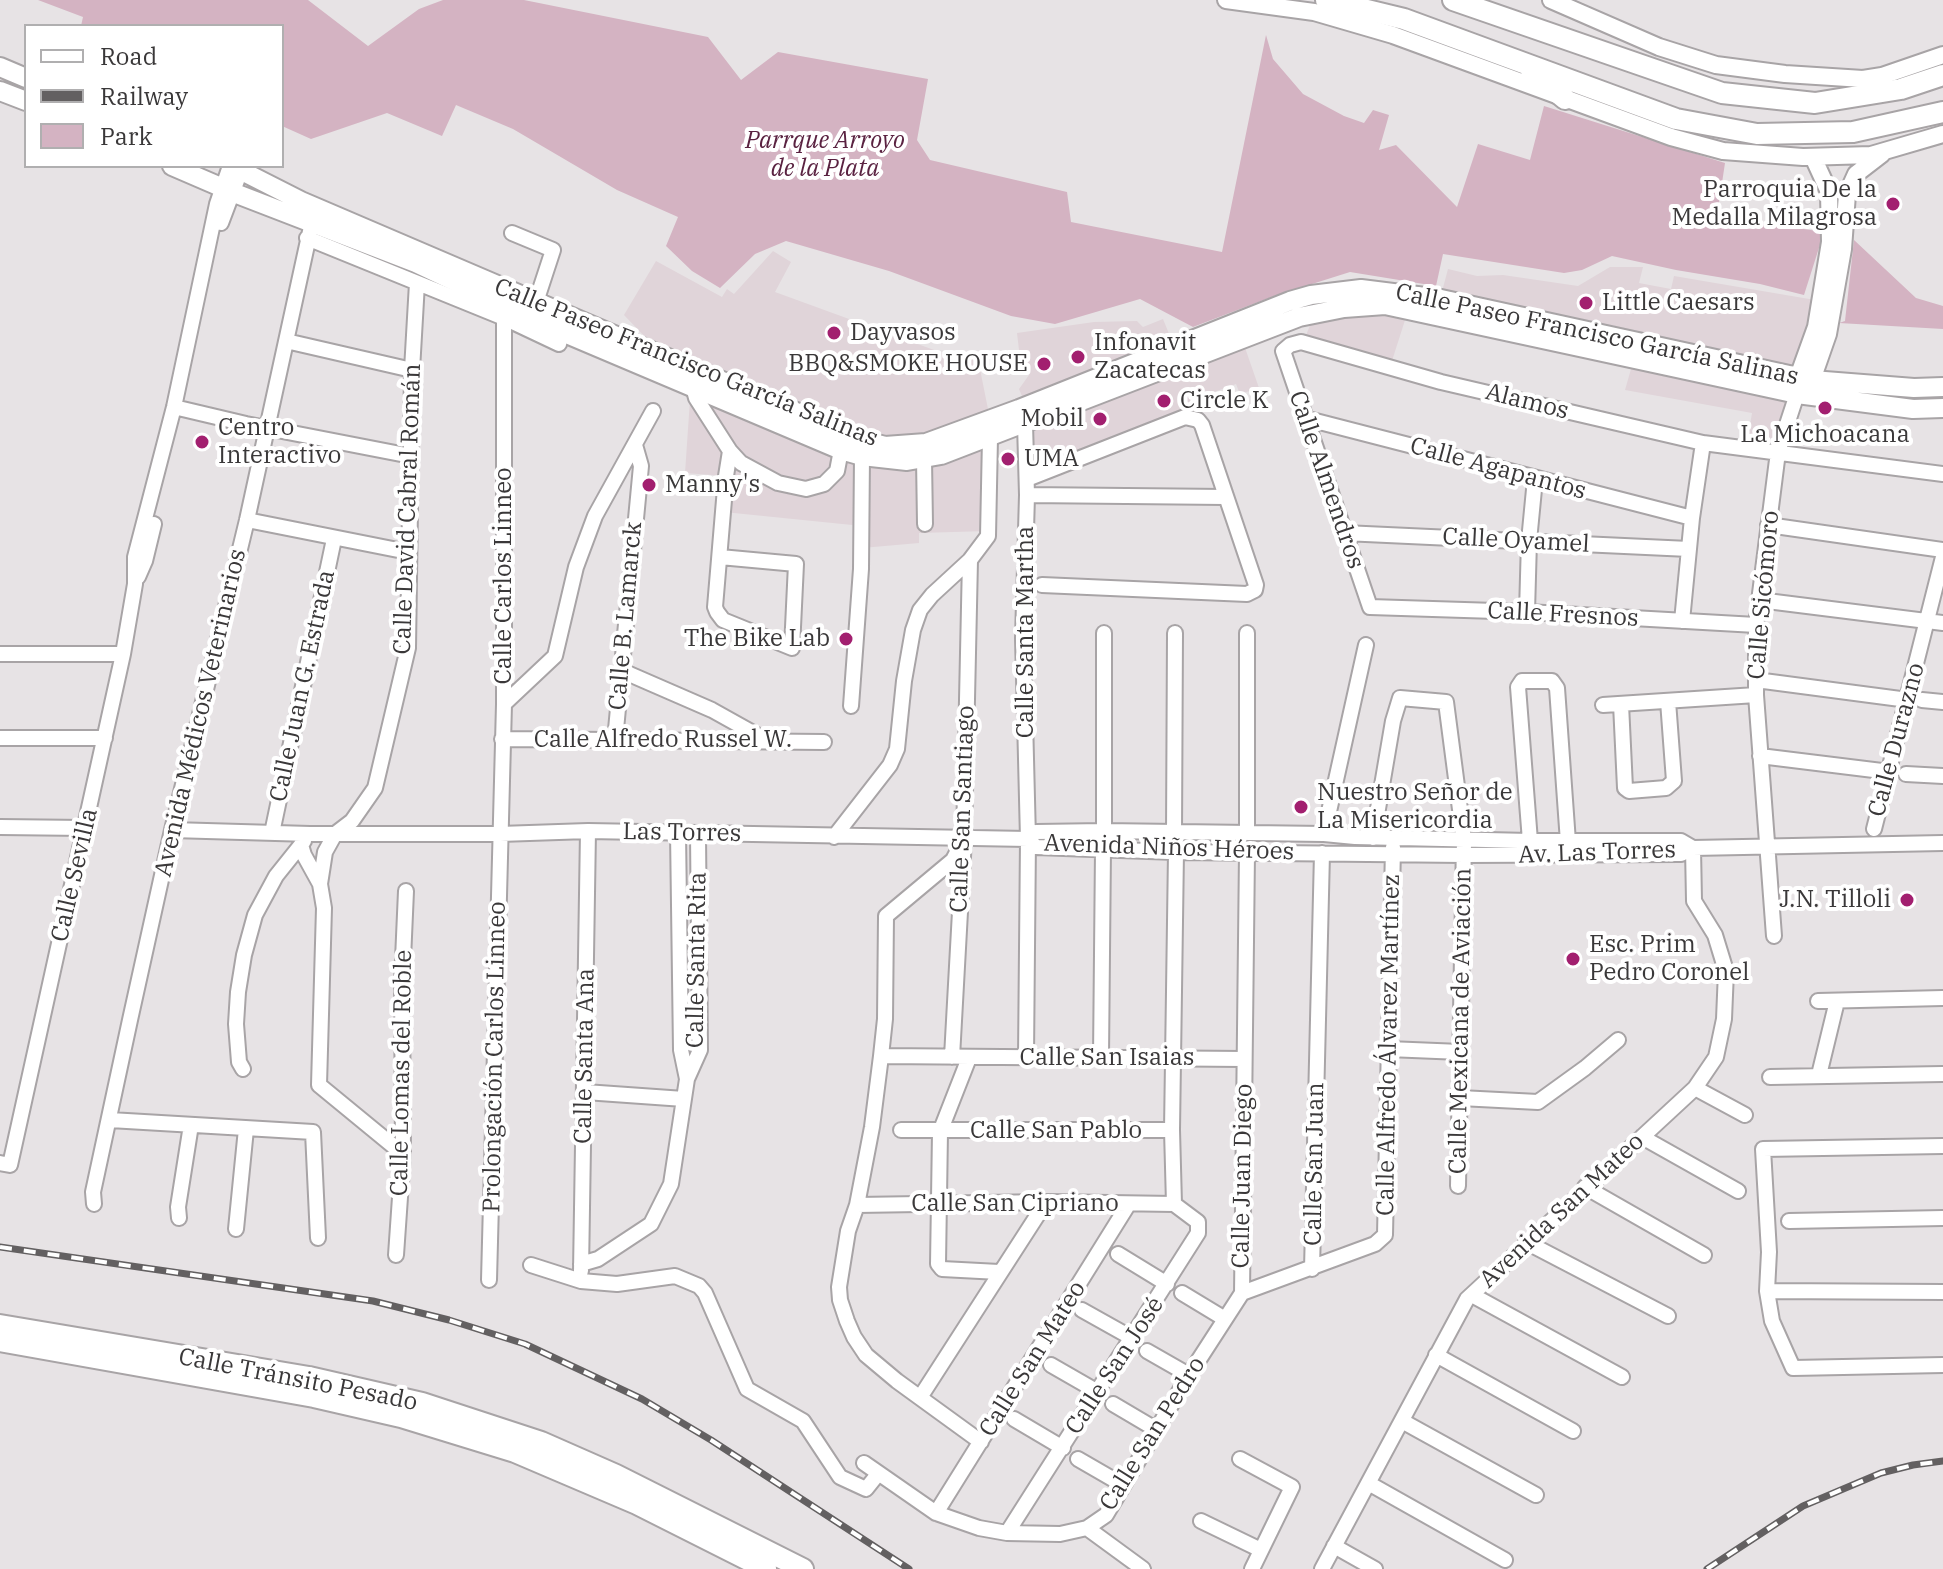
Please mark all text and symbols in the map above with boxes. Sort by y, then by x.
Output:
legend [24,24,284,168]
text: Road [100,40,157,72]
text: Railway [100,80,188,112]
text: Park [100,120,152,152]
park label: Parrque Arroyo de la Plata [745,127,905,183]
place label: Parroquia De la Medalla Milagrosa [1671,176,1877,232]
marker: Parroquia De la Medalla Milagrosa [1884,195,1902,213]
street label: Calle Paseo Francisco García Salinas [490,273,882,453]
street label: Calle Paseo Francisco García Salinas [1393,278,1801,392]
place label: Little Caesars [1602,289,1755,317]
marker: Little Caesars [1577,294,1595,312]
place label: Dayvasos [850,319,956,347]
marker: Dayvasos [825,324,843,342]
place label: Infonavit Zacatecas [1094,329,1206,385]
marker: Infonavit Zacatecas [1069,348,1087,366]
place label: BBQ&SMOKE HOUSE [788,350,1028,378]
marker: BBQ&SMOKE HOUSE [1035,355,1053,373]
street label: Calle David Cabral Román [389,363,427,655]
street label: Alamos [1482,378,1572,426]
place label: Circle K [1180,387,1269,415]
street label: Calle Almendros [1282,387,1370,573]
marker: Circle K [1155,392,1173,410]
marker: La Michoacana [1816,399,1834,417]
place label: Mobil [1020,405,1084,433]
marker: Mobil [1091,410,1109,428]
place label: Centro Interactivo [218,414,341,470]
place label: La Michoacana [1740,421,1910,449]
street label: Calle Agapantos [1407,432,1589,506]
marker: Centro Interactivo [193,433,211,451]
place label: UMA [1024,445,1079,473]
marker: UMA [999,450,1017,468]
street label: Calle Carlos Linneo [490,467,518,685]
place label: Manny's [665,471,760,499]
marker: Manny's [640,476,658,494]
street label: Calle Sicómoro [1742,509,1786,681]
street label: Calle B. Lamarck [603,521,649,711]
street label: Calle Oyamel [1442,523,1590,559]
street label: Calle Santa Martha [1012,526,1040,738]
street label: Avenida Médicos Veterinarios [149,546,253,880]
street label: Calle Juan G. Estrada [264,567,342,805]
street label: Calle Fresnos [1487,597,1639,633]
place label: The Bike Lab [684,625,830,653]
marker: The Bike Lab [837,630,855,648]
street label: Calle Durazno [1863,660,1931,820]
street label: Calle San Santiago [945,705,981,913]
street label: Calle Alfredo Russel W. [534,726,792,754]
place label: Nuestro Señor de La Misericordia [1317,779,1513,835]
marker: Nuestro Señor de La Misericordia [1292,798,1310,816]
street label: Calle Sevilla [46,805,104,945]
street label: Las Torres [622,818,742,848]
street label: Avenida Niños Héroes [1043,829,1295,867]
street label: Av. Las Torres [1518,836,1676,870]
street label: Calle Mexicana de Aviación [1444,868,1478,1174]
street label: Calle Santa Rita [681,872,713,1048]
street label: Calle Alfredo Álvarez Martínez [1372,874,1406,1216]
place label: J.N. Tilloli [1779,886,1891,914]
marker: J.N. Tilloli [1898,891,1916,909]
street label: Prolongación Carlos Linneo [478,901,512,1213]
place label: Esc. Prim Pedro Coronel [1589,931,1749,987]
street label: Calle Lomas del Roble [385,950,419,1196]
marker: Esc. Prim Pedro Coronel [1564,950,1582,968]
street label: Calle Santa Ana [569,968,601,1144]
street label: Calle San Isaias [1020,1044,1194,1072]
street label: Calle San Juan [1299,1082,1331,1246]
street label: Calle Juan Diego [1227,1083,1259,1269]
street label: Calle San Pablo [970,1117,1142,1145]
street label: Avenida San Mateo [1474,1127,1650,1295]
street label: Calle San Cipriano [911,1190,1119,1218]
street label: Calle San Mateo [974,1276,1092,1442]
street label: Calle San José [1060,1292,1170,1440]
street label: Calle Tránsito Pesado [176,1343,420,1417]
street label: Calle San Pedro [1094,1352,1212,1516]

